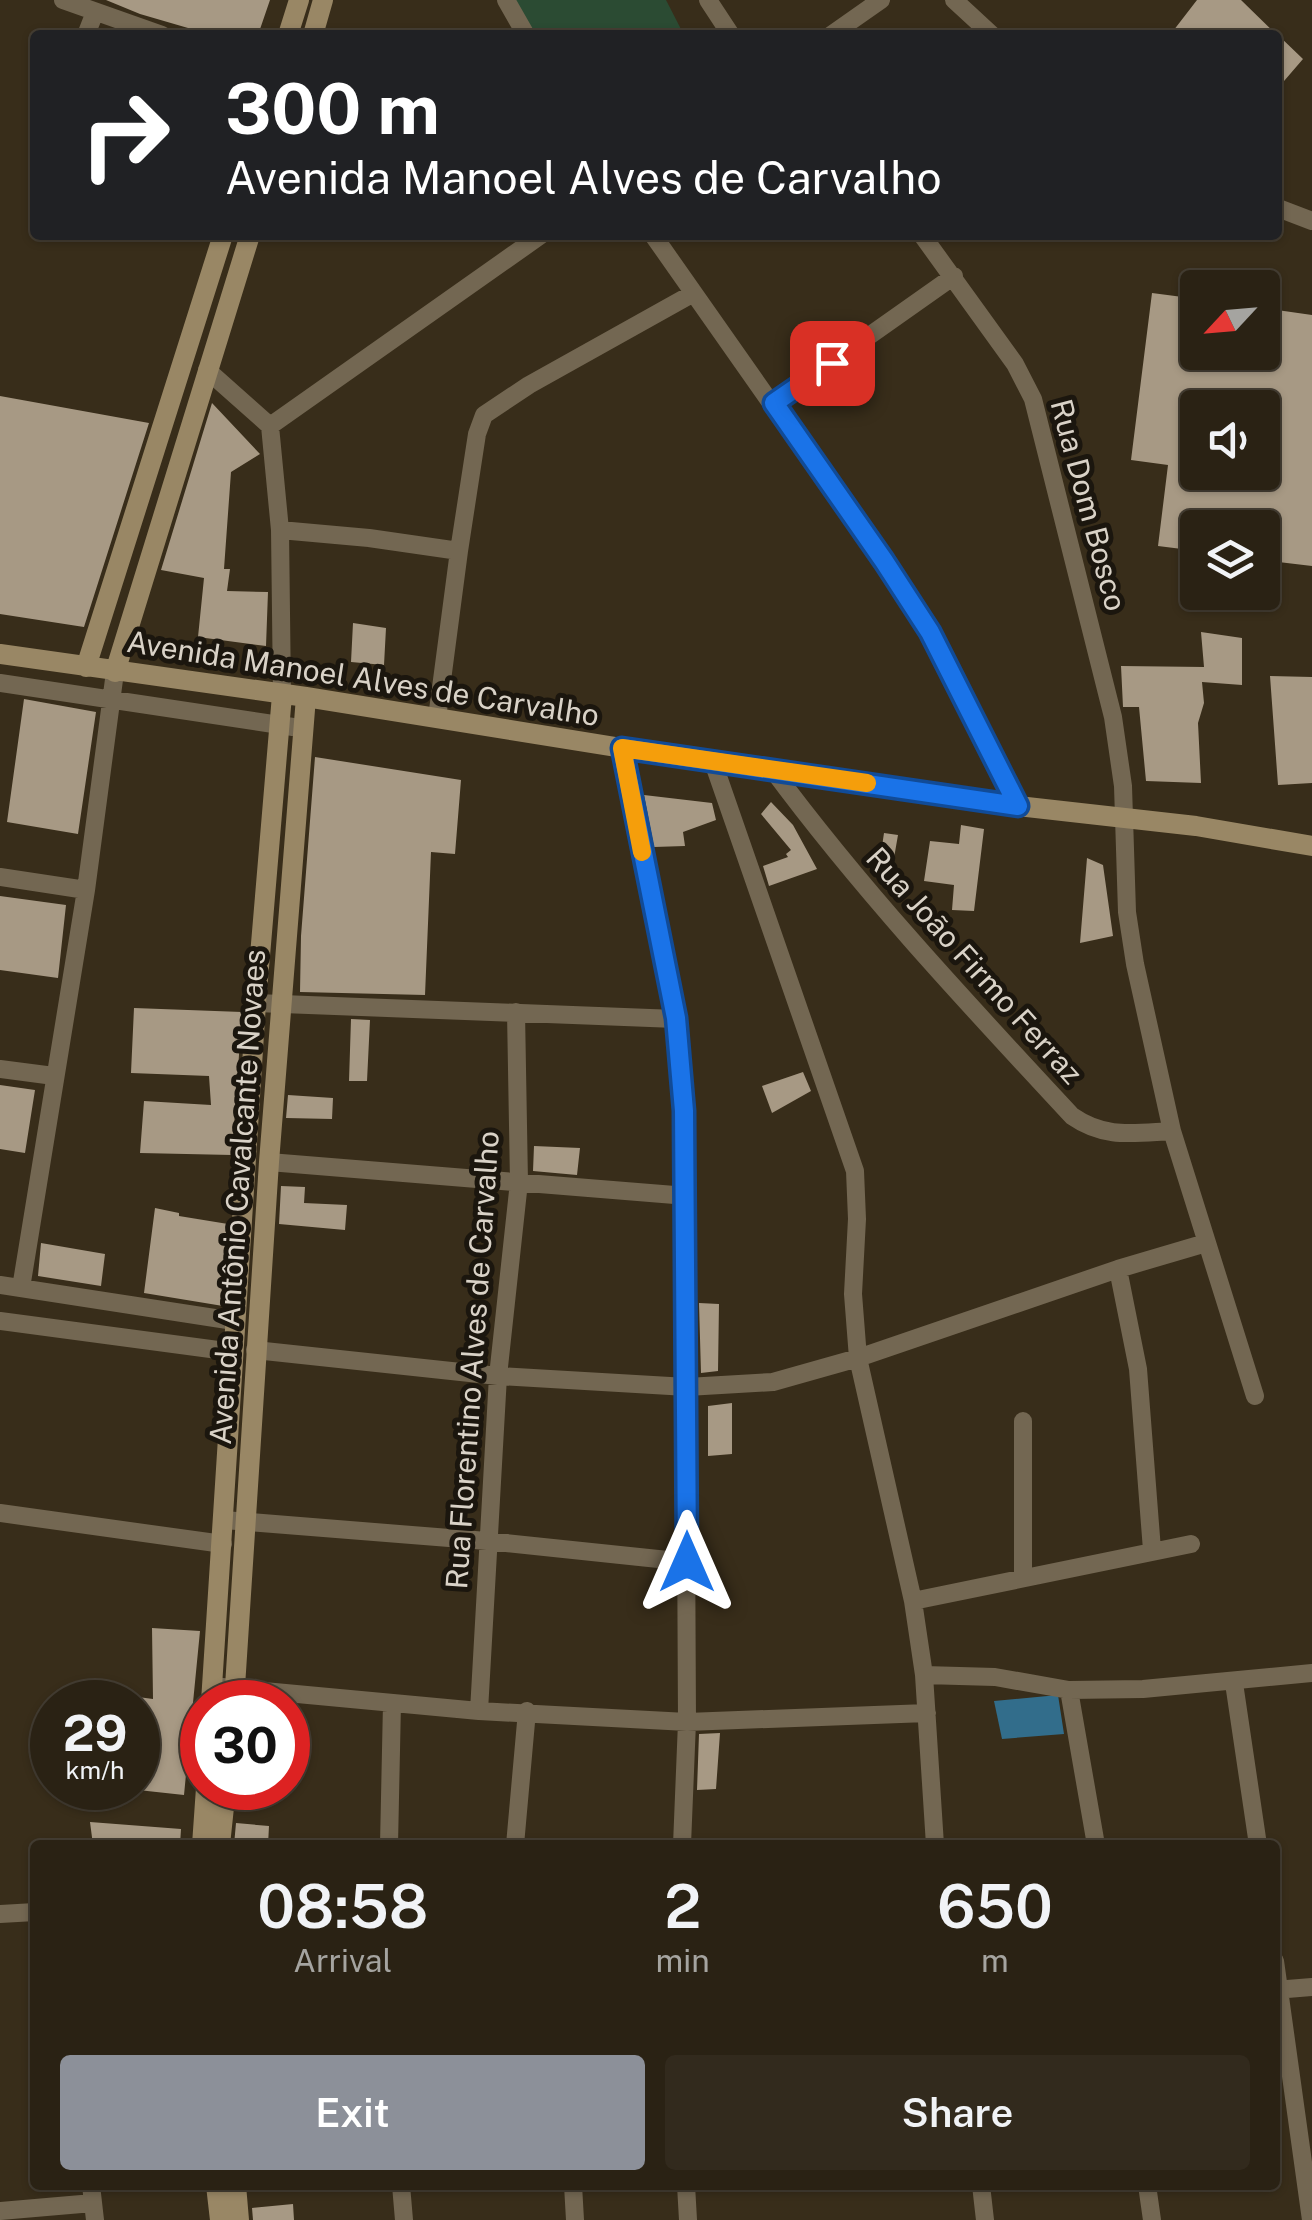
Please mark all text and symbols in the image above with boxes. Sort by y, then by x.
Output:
text: 300 m [225,67,440,150]
icon: right [60,70,190,200]
text: Avenida Manoel Alves de Carvalho [225,151,942,204]
north arrow [1180,270,1280,370]
map controls [1180,270,1280,610]
pin [790,321,875,406]
icon: arrive [805,336,860,391]
button: sound [1180,390,1280,490]
street label: Rua Dom Bosco [1043,395,1135,615]
button: layers [1180,510,1280,610]
street label: Avenida Manoel Alves de Carvalho [124,623,602,733]
street label: Rua João Firmo Ferraz [859,840,1090,1091]
street label: Avenida Antônio Cavalcante Novaes [202,948,272,1446]
street label: Rua Florentino Alves de Carvalho [438,1129,506,1590]
position arrow [635,1510,739,1614]
speed limit sign: 30 [180,1680,310,1810]
text: 29 [63,1703,127,1762]
text: km/h [66,1755,124,1785]
text: 08:58 [257,1871,428,1942]
text: 2 [664,1871,701,1942]
text: 650 [937,1871,1053,1942]
text: Arrival [293,1942,392,1979]
text: min [656,1942,710,1979]
text: m [981,1942,1009,1979]
button: Exit [60,2055,645,2170]
button: Share [665,2055,1250,2170]

